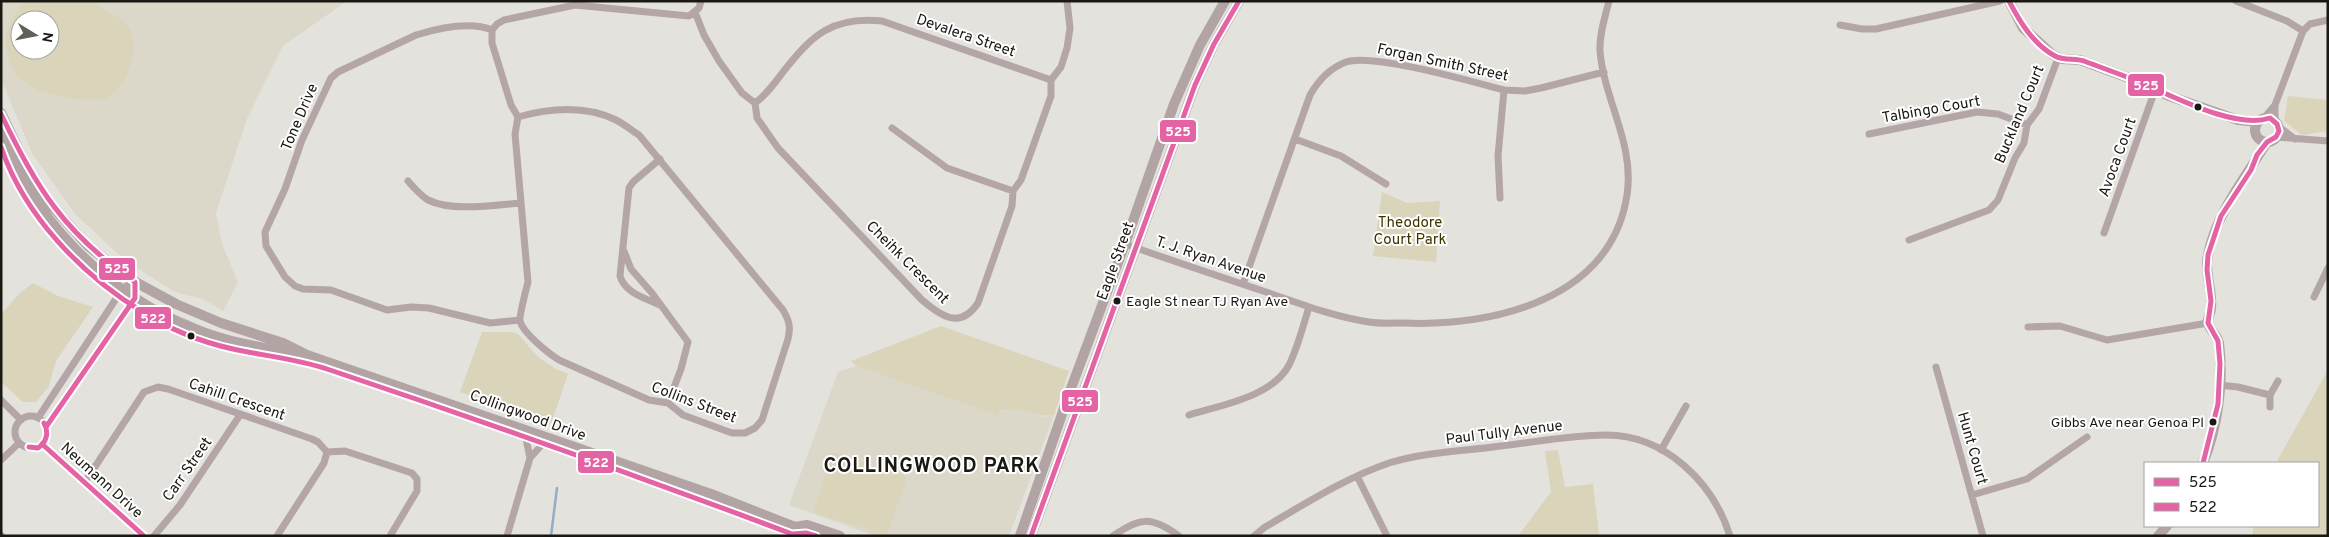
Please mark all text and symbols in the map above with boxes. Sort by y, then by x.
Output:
north arrow [10,10,60,60]
street label: Devalera Street [913,11,1018,62]
text: N [37,31,56,43]
street label: Forgan Smith Street [1375,40,1510,87]
street label: Buckland Court [1991,63,2050,167]
line badge: 525 [2127,73,2165,97]
text: 525 [2133,78,2159,95]
street label: Tone Drive [278,81,323,154]
street label: Talbingo Court [1881,93,1982,128]
unlabelled marker [2193,102,2203,112]
street label: Avoca Court [2095,115,2142,200]
line badge: 525 [1159,119,1197,143]
text: 525 [1165,124,1191,141]
park label: Theodore Court Park [1374,214,1446,250]
street label: Cheihk Crescent [861,217,953,309]
street label: Eagle Street [1093,220,1139,303]
street label: T. J. Ryan Avenue [1153,233,1268,288]
line badge: 525 [98,257,136,281]
text: 525 [104,261,130,278]
place label: Eagle St near TJ Ryan Ave [1126,294,1288,311]
marker: Eagle St near TJ Ryan Ave [1112,296,1122,306]
line badge: 522 [134,306,172,330]
text: 522 [140,311,166,328]
unlabelled marker [186,331,196,341]
street label: Cahill Crescent [186,375,287,426]
street label: Collins Street [648,378,739,428]
street label: Collingwood Drive [467,387,588,446]
line badge: 525 [1061,389,1099,413]
text: 525 [1067,394,1093,411]
street label: Hunt Court [1952,410,1991,487]
place label: Gibbs Ave near Genoa Pl [2051,415,2204,432]
street label: Paul Tully Avenue [1445,417,1564,450]
marker: Gibbs Ave near Genoa Pl [2208,417,2218,427]
street label: Carr Street [159,434,217,506]
street label: Neumann Drive [56,439,146,523]
line badge: 522 [577,450,615,474]
district label: COLLINGWOOD PARK [824,454,1041,480]
text: 522 [583,455,609,472]
legend [2144,462,2319,527]
text: 525 [2189,474,2217,493]
text: 522 [2189,499,2217,518]

